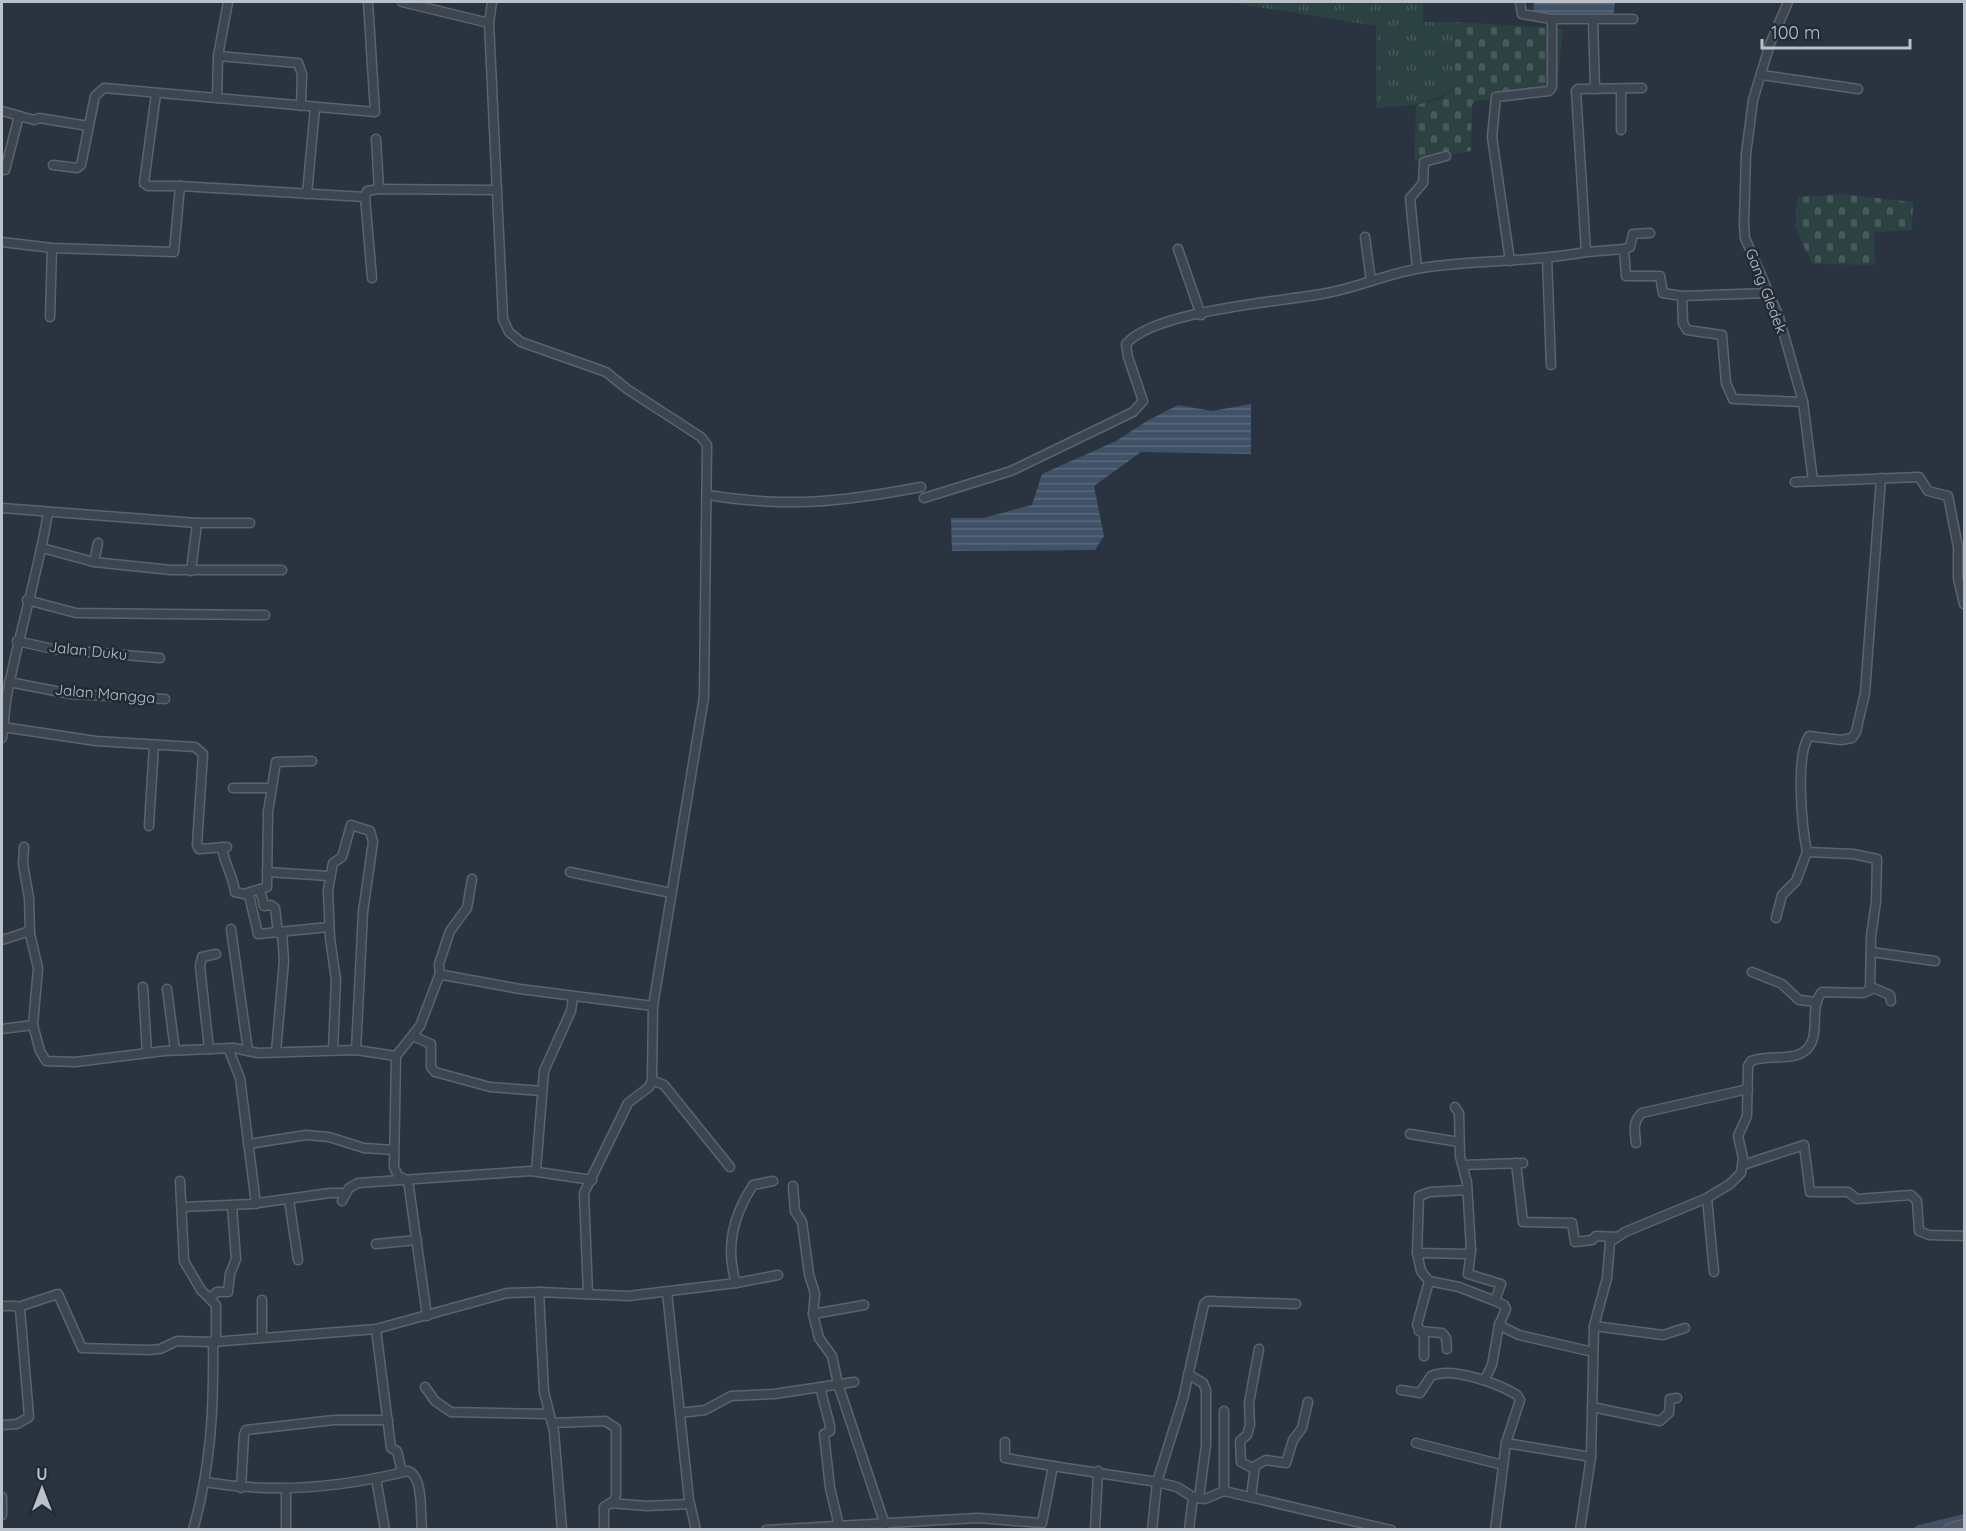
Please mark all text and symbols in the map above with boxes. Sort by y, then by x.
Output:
scale bar [1762,12,1910,50]
text: 100 m [1771,21,1820,44]
street label: Gang Gledek [1742,246,1791,336]
street label: Jalan Duku [48,637,128,664]
street label: Jalan Mangga [54,680,156,707]
north arrow [12,1459,72,1519]
text: U [36,1464,48,1484]

